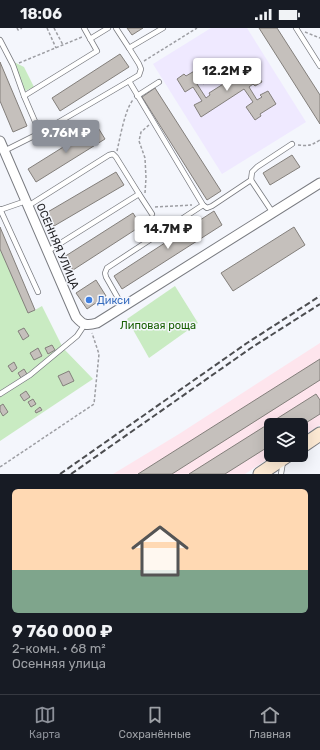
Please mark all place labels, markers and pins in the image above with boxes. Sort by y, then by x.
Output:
pin: 12.2M ₽ [190,58,264,92]
pin: 9.76M ₽ [29,120,103,154]
pin: 14.7M ₽ [131,216,205,250]
place label: Дикси [97,294,130,307]
marker: Дикси [84,295,94,305]

